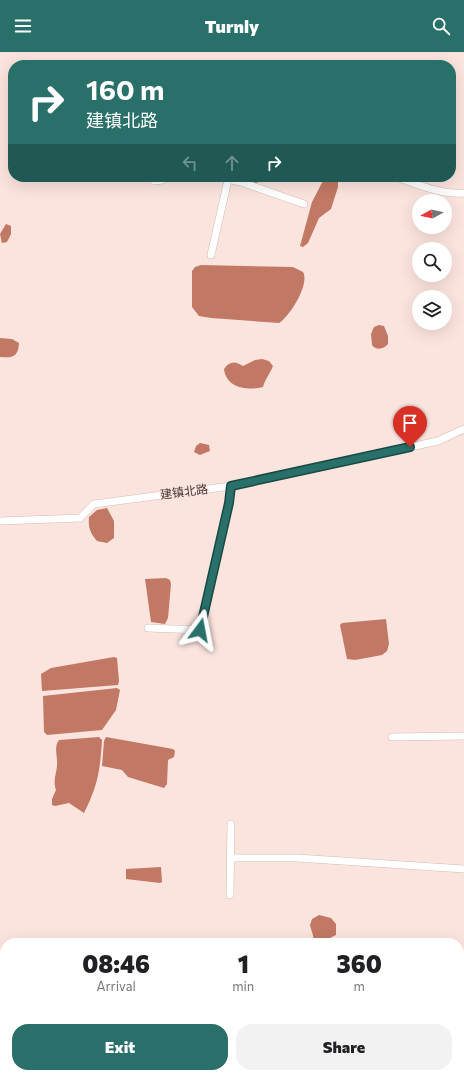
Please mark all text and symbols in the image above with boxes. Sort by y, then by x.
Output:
icon: menu [12,15,34,37]
text: Turnly [205,15,259,37]
icon: search [430,15,452,37]
text: 160 m [86,72,164,106]
icon: right [20,76,72,128]
text: 建镇北路 [86,109,158,131]
icon: left [179,152,201,174]
icon: ahead [221,152,243,174]
icon: right [263,152,285,174]
north arrow [412,194,452,234]
map controls [412,194,452,330]
button: search [412,242,452,282]
button: layers [412,290,452,330]
pin [393,406,427,447]
icon: arrive [399,412,421,434]
street label: 建镇北路 [159,481,209,501]
position arrow [179,609,221,651]
text: 08:46 [82,949,150,978]
text: 1 [238,949,249,978]
text: 360 [337,949,382,978]
text: Arrival [96,978,136,994]
text: min [232,978,254,994]
text: m [353,978,365,994]
button: Exit [12,1024,228,1070]
button: Share [236,1024,452,1070]

